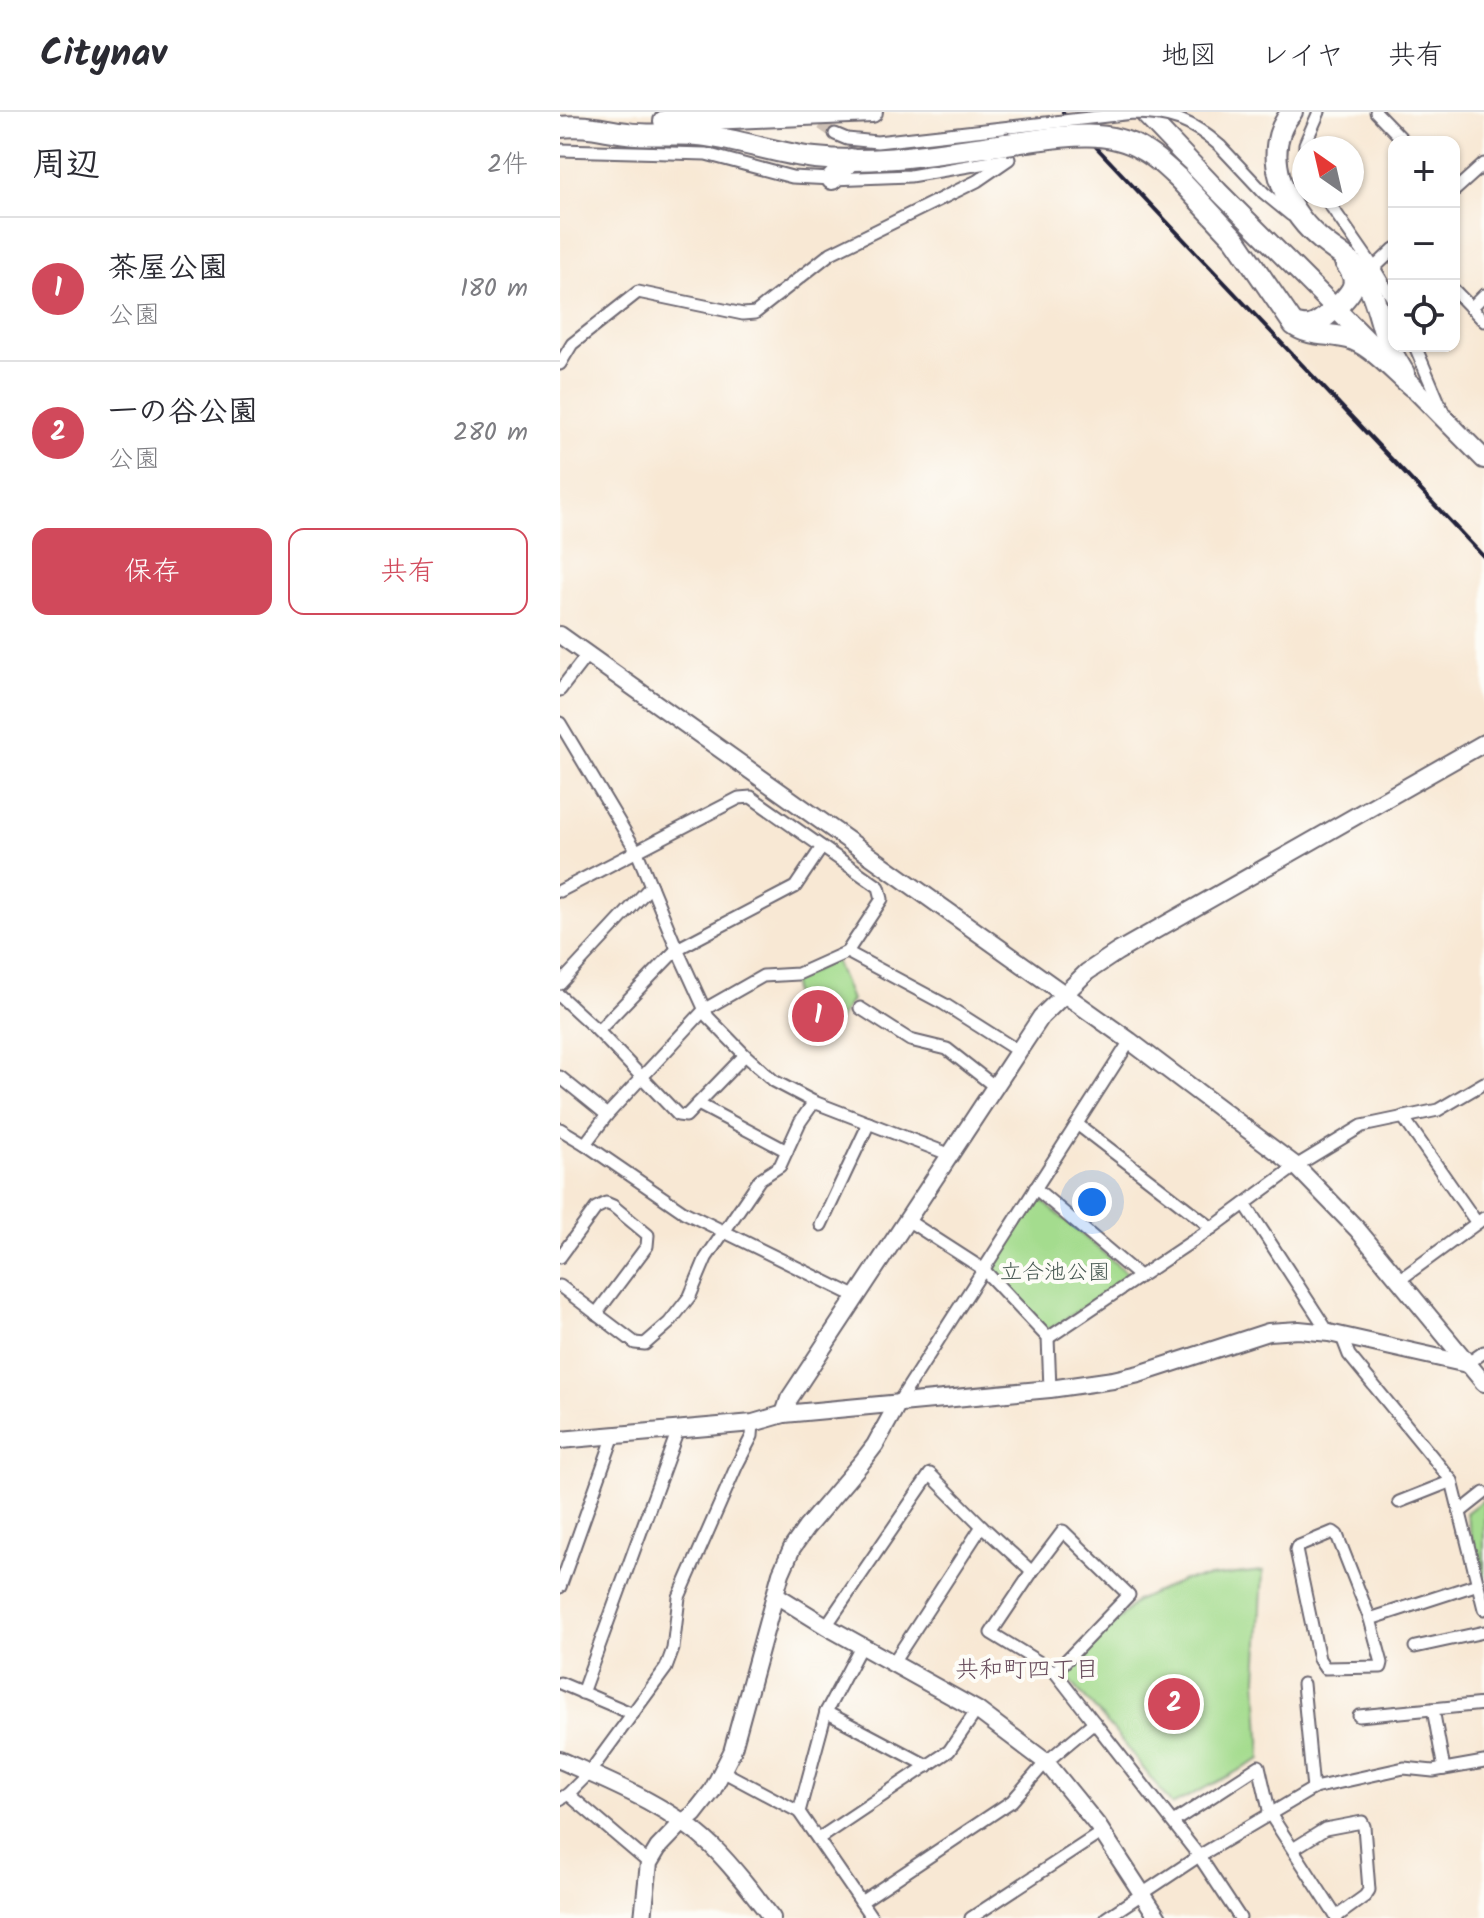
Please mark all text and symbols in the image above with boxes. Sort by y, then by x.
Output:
text: Citynav [40,25,167,85]
text: 地図 [1161,34,1217,79]
text: レイヤ [1261,34,1344,79]
text: 共有 [1388,34,1444,79]
north arrow [1292,136,1364,208]
map controls [1388,136,1460,352]
button: + [1388,136,1460,208]
text: 周辺 [32,139,100,193]
text: 2件 [487,144,528,186]
button: − [1388,208,1460,280]
text: 茶屋公園 [108,245,228,293]
text: 1 [54,268,62,310]
text: 180 m [460,268,528,310]
button: locate [1388,280,1460,352]
text: 公園 [108,295,160,337]
text: 一の谷公園 [108,389,258,437]
text: 2 [50,412,66,454]
text: 280 m [453,412,528,454]
text: 公園 [108,439,160,481]
button: 保存 [32,528,272,615]
button: 共有 [288,528,528,615]
pin: 1 [792,986,844,1046]
your location [1072,1182,1112,1222]
park label: 立合池公園 [1000,1256,1110,1291]
district label: 共和町四丁目 [955,1651,1099,1690]
pin: 2 [1148,1674,1200,1734]

